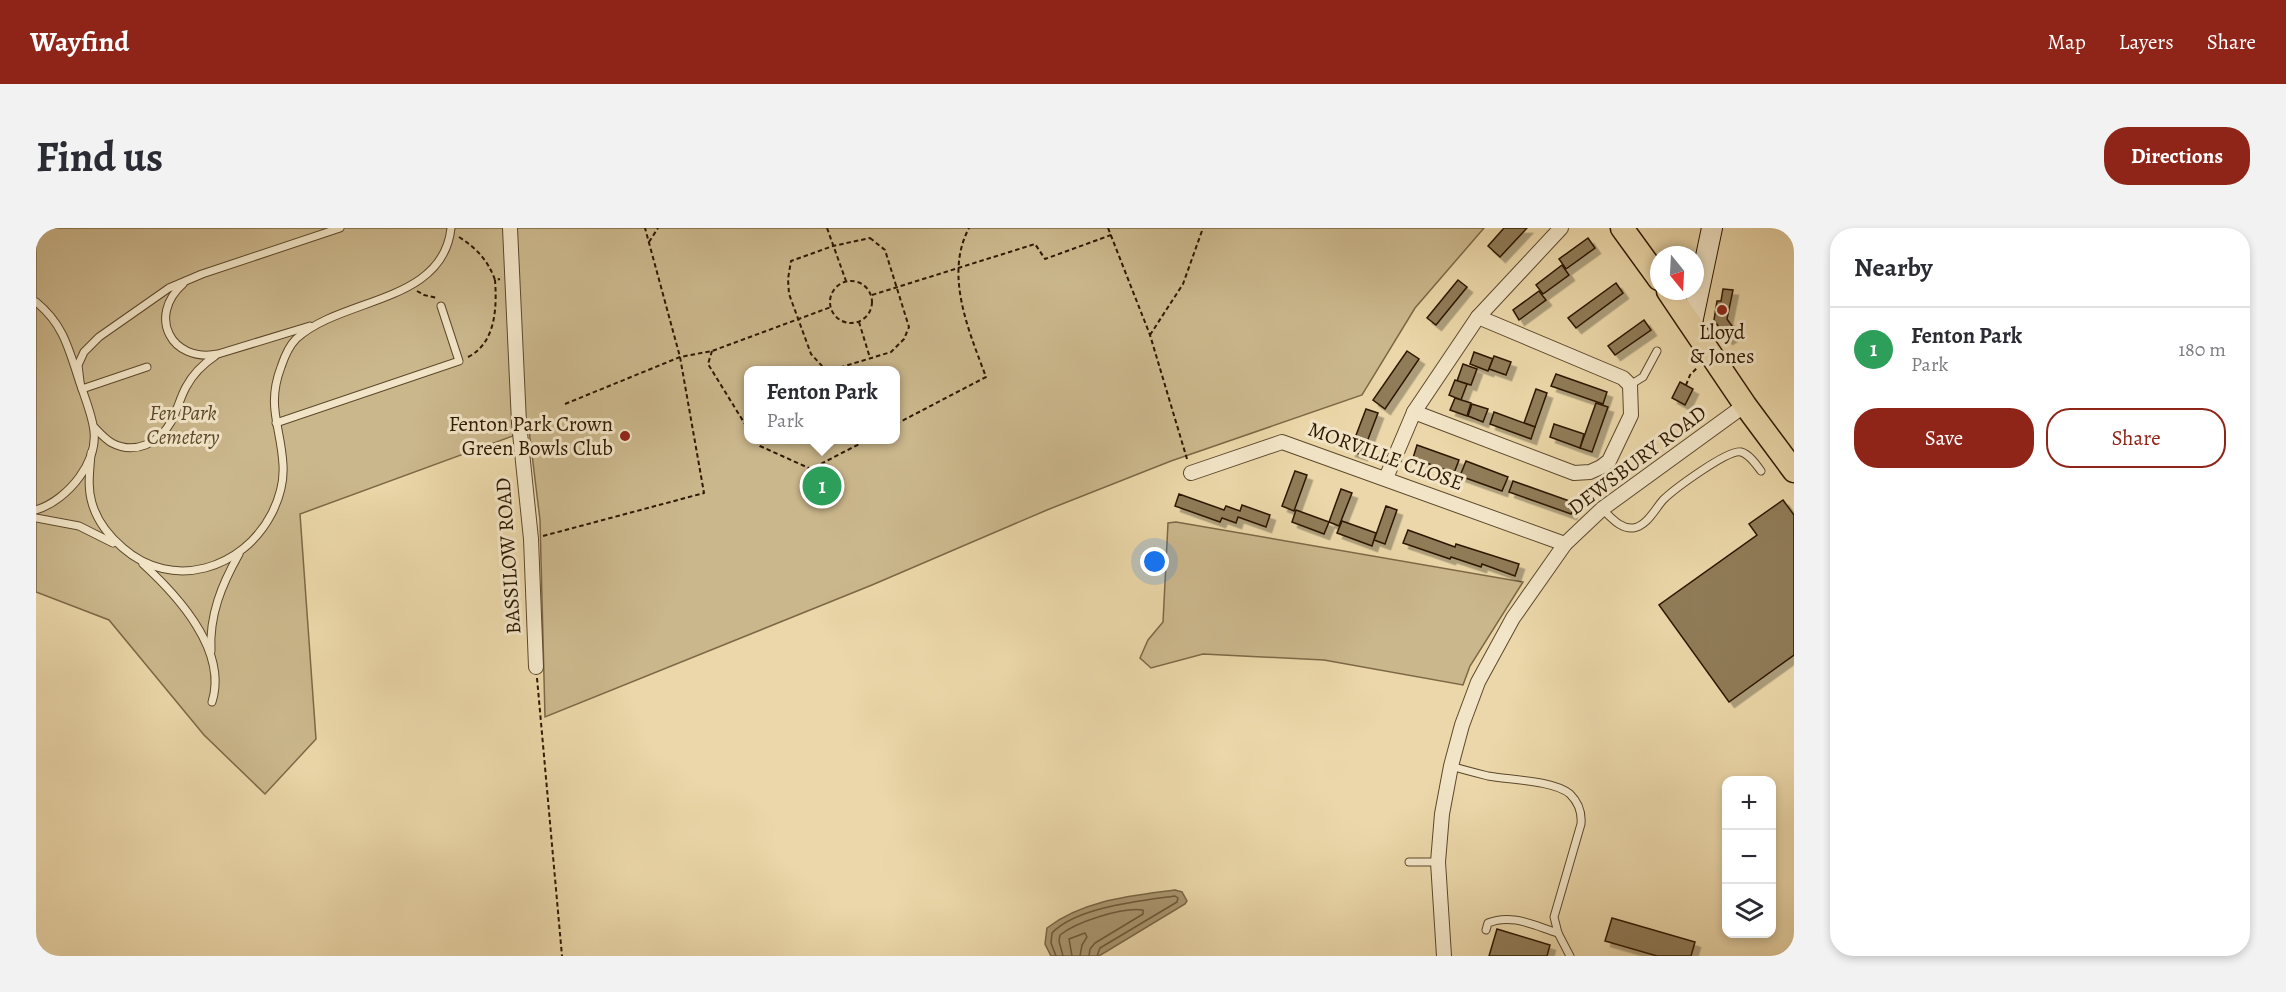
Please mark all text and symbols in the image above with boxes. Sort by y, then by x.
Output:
text: Wayfind [30,23,129,61]
text: Map [2047,28,2086,56]
text: Layers [2119,28,2174,56]
text: Share [2207,28,2256,56]
button: Directions [2104,127,2250,185]
text: Find us [36,128,163,185]
north arrow [1650,246,1704,300]
text: Nearby [1854,250,1933,285]
marker: Lloyd & Jones [1715,303,1729,317]
place label: Lloyd & Jones [1690,318,1754,370]
text: Fenton Park [1911,321,2022,351]
text: 1 [1870,336,1877,363]
text: 180 m [2178,336,2226,363]
text: Park [1911,351,1949,378]
popup [744,366,900,444]
text: Fenton Park [766,377,878,407]
park label: Fen Park Cemetery [147,399,219,451]
street label: DEWSBURY ROAD [1562,399,1712,521]
text: Park [766,407,804,434]
button: Save [1854,408,2034,468]
button: Share [2046,408,2226,468]
place label: Fenton Park Crown Green Bowls Club [449,410,613,462]
street label: MORVILLE CLOSE [1304,415,1468,497]
marker: Fenton Park Crown Green Bowls Club [618,429,632,443]
pin: 1 [802,464,842,508]
street label: BASSILOW ROAD [489,477,527,635]
your location [1140,547,1169,576]
map controls [1722,776,1776,938]
button: + [1722,776,1776,830]
button: − [1722,830,1776,884]
button: layers [1722,884,1776,938]

